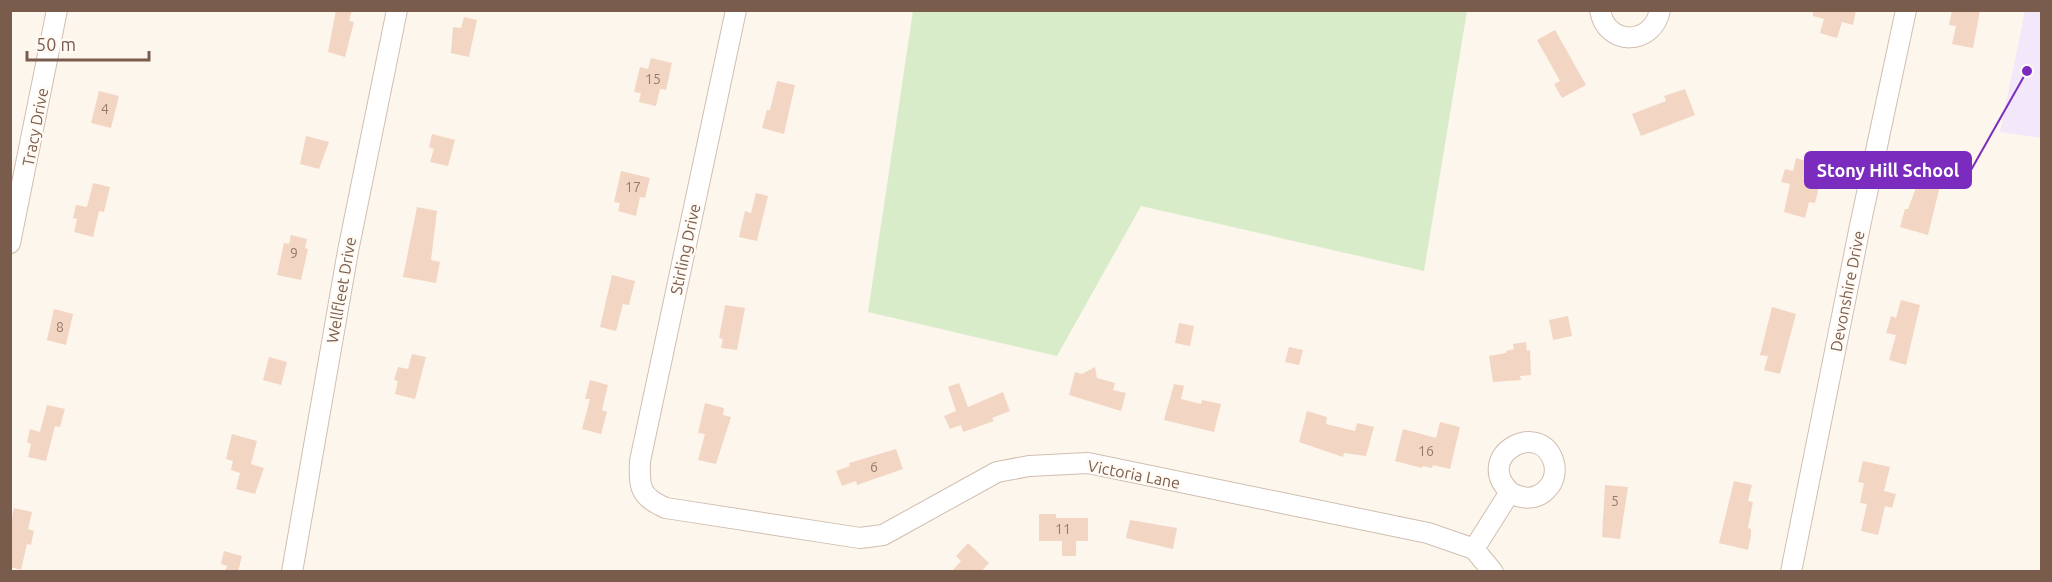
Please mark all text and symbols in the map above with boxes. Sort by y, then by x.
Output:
scale bar [27,24,148,62]
text: 50 m [36,34,76,54]
house number: 15 [645,71,661,87]
street label: Tracy Drive [19,86,51,168]
house number: 4 [101,101,109,117]
callout: Stony Hill School [1805,152,1971,188]
text: Stony Hill School [1817,160,1960,180]
house number: 17 [625,179,641,195]
street label: Stirling Drive [667,202,703,296]
street label: Devonshire Drive [1826,229,1868,353]
street label: Wellfleet Drive [323,235,359,345]
house number: 9 [290,245,298,261]
house number: 8 [56,319,64,335]
house number: 16 [1418,443,1434,459]
street label: Victoria Lane [1086,456,1182,492]
house number: 6 [870,459,878,475]
house number: 5 [1611,493,1619,509]
house number: 11 [1055,521,1071,537]

